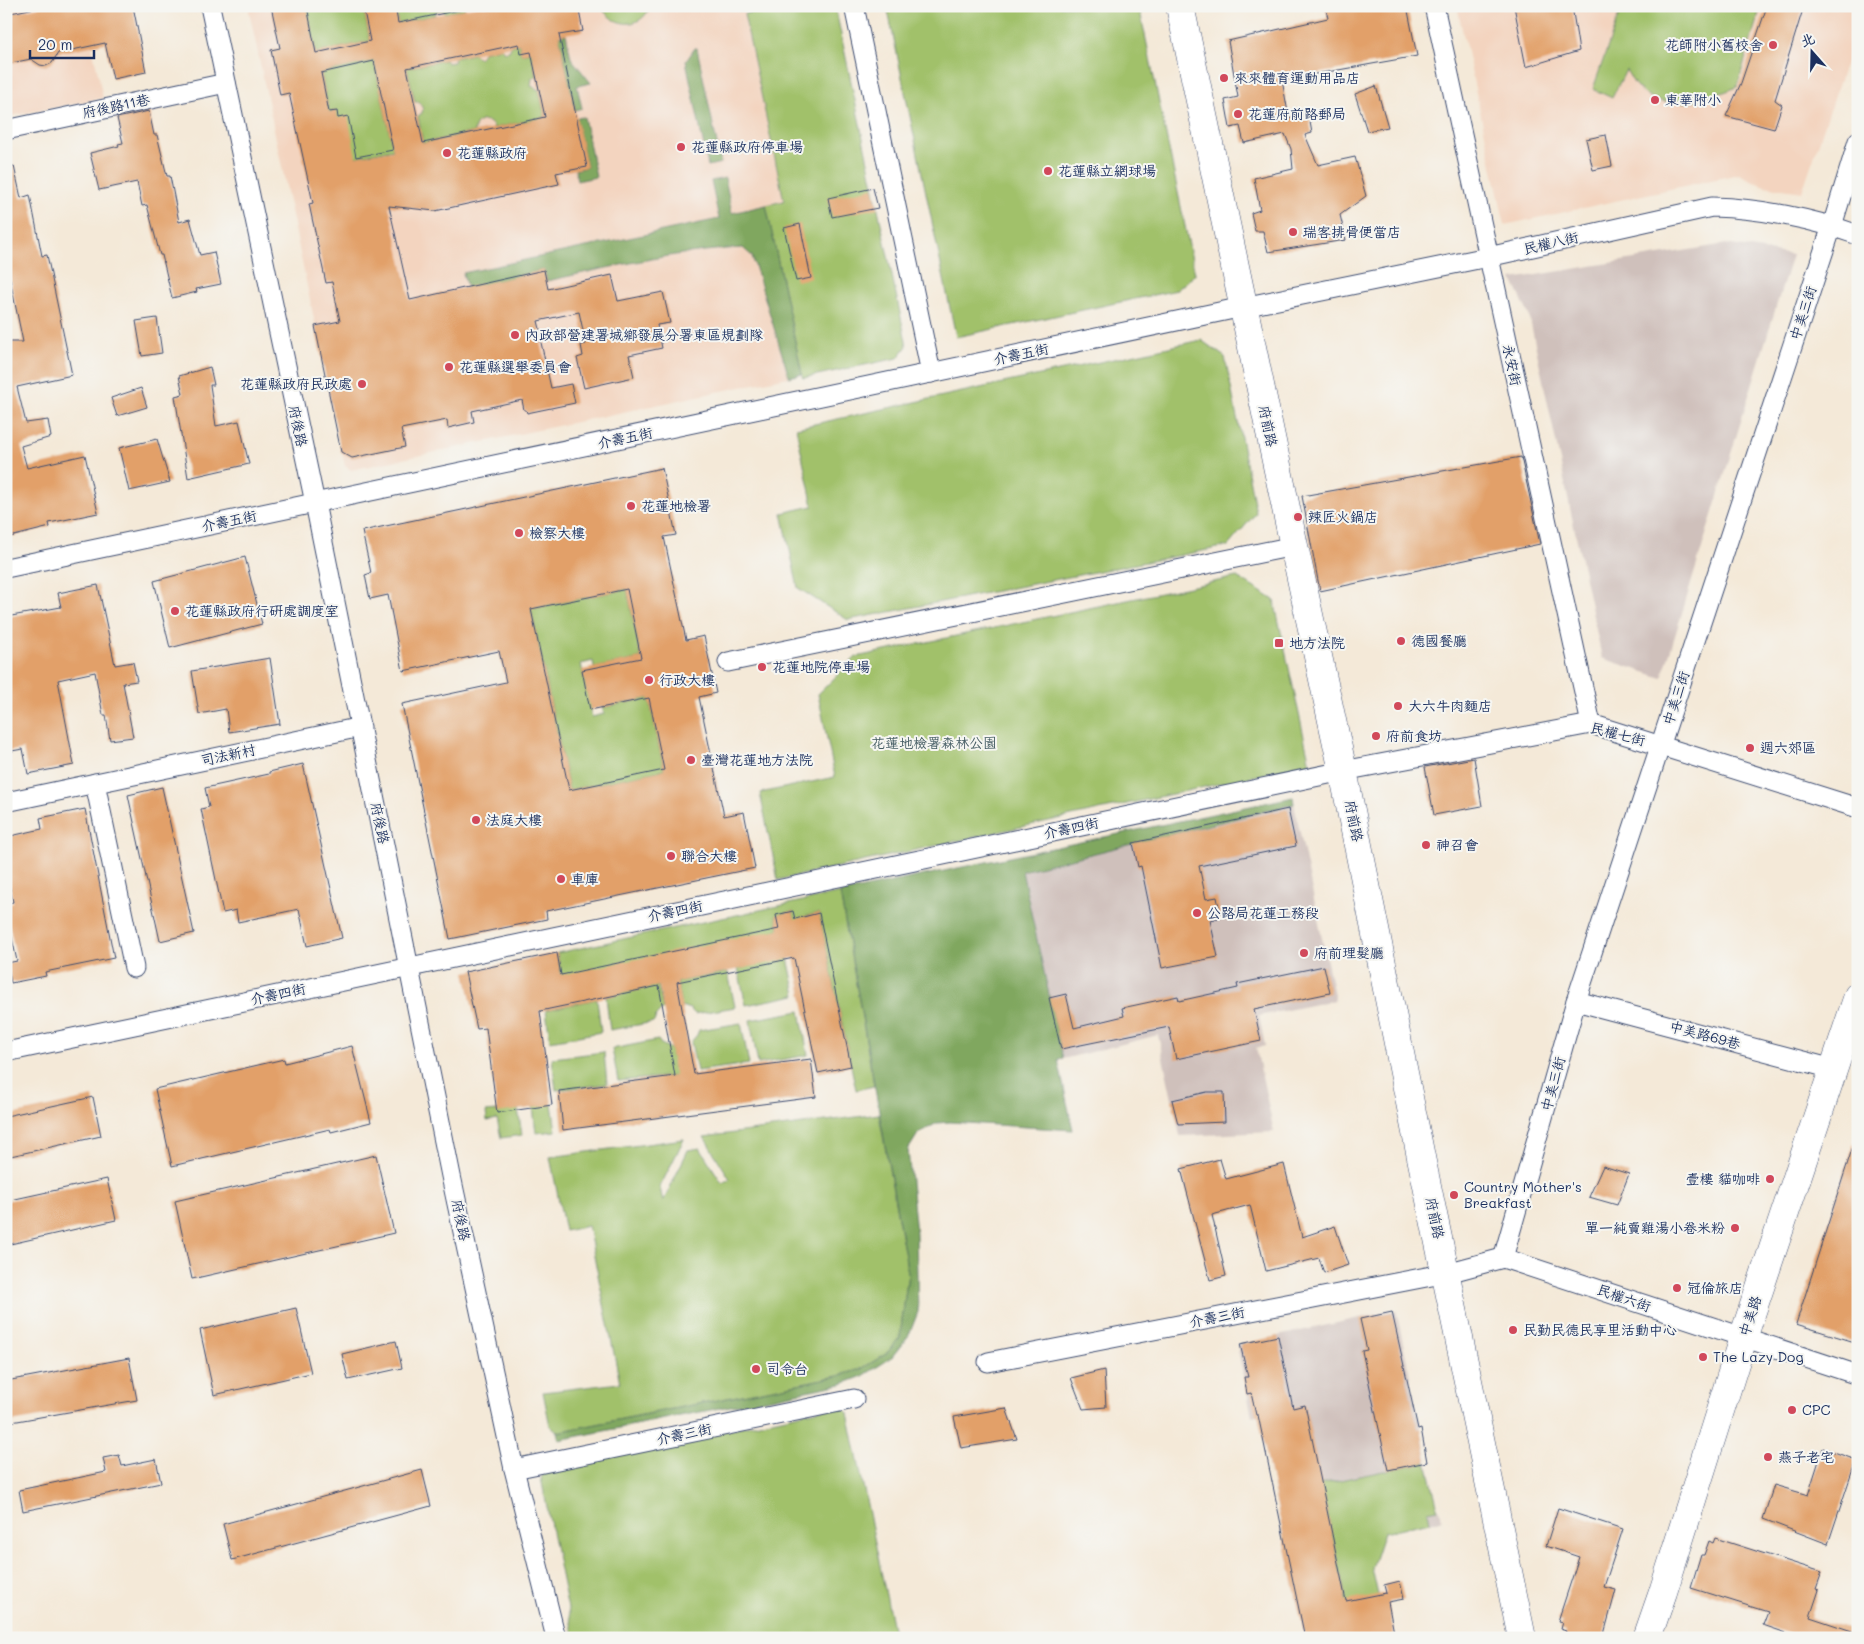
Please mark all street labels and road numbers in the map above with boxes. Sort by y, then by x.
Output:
street label: 府後路11巷 [80,89,152,122]
street label: 民權八街 [1521,227,1580,258]
street label: 中美三街 [1785,283,1820,342]
street label: 介壽五街 [992,338,1050,369]
street label: 永安街 [1499,342,1526,387]
street label: 府後路 [285,403,312,448]
street label: 府前路 [1255,403,1282,448]
street label: 介壽五街 [596,422,654,453]
street label: 介壽五街 [200,505,258,536]
street label: 中美三街 [1658,668,1693,727]
street label: 民權七街 [1589,718,1648,750]
street label: 司法新村 [199,739,257,770]
street label: 府前路 [1341,798,1368,843]
street label: 府後路 [367,800,394,845]
street label: 介壽四街 [1042,812,1100,843]
street label: 介壽四街 [646,895,704,926]
street label: 介壽四街 [249,978,307,1009]
street label: 中美路69巷 [1668,1016,1744,1053]
street label: 中美三街 [1536,1054,1569,1113]
street label: 府前路 [1422,1195,1449,1240]
street label: 府後路 [448,1197,475,1242]
street label: 民權六街 [1595,1279,1654,1316]
street label: 中美路 [1734,1293,1765,1339]
street label: 介壽三街 [1188,1302,1246,1331]
street label: 介壽三街 [655,1418,713,1449]

